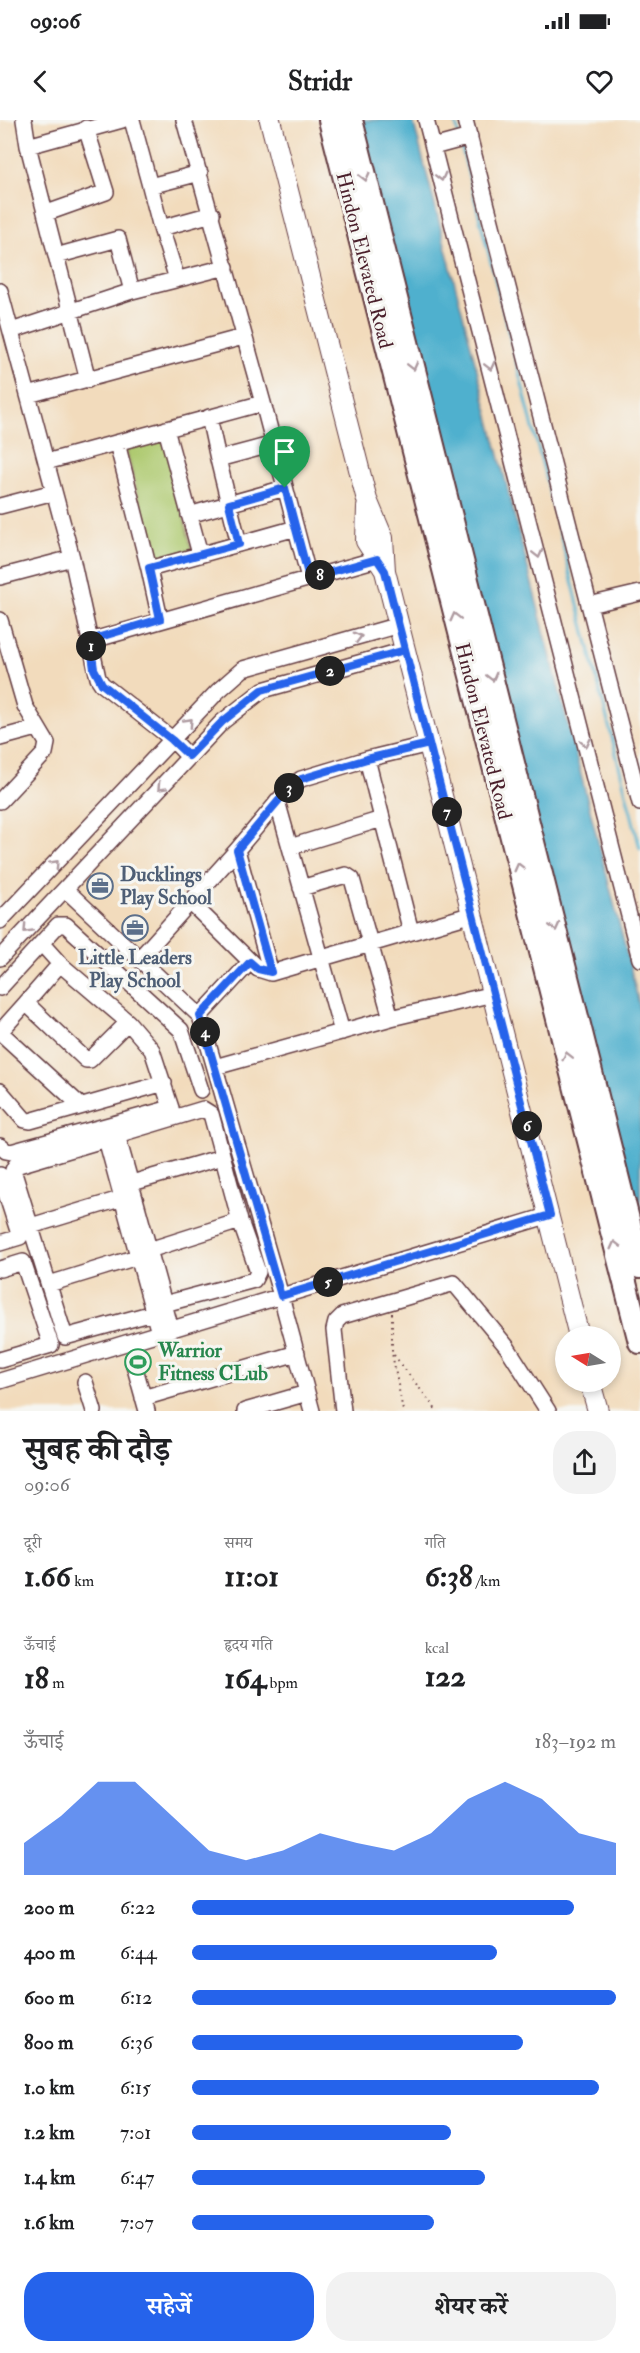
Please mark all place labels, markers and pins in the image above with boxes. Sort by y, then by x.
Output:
pin [259,426,310,488]
pin: 8 [305,560,335,590]
pin: 1 [76,631,106,661]
pin: 2 [315,656,345,686]
pin: 3 [274,773,304,803]
pin: 7 [432,797,462,827]
place label: Ducklings Play School [120,862,213,911]
office icon: Ducklings Play School [85,871,115,901]
office icon: Little Leaders Play School [120,913,150,943]
place label: Little Leaders Play School [78,945,192,994]
pin: 4 [190,1017,220,1047]
pin: 6 [512,1111,542,1141]
pin: 5 [313,1267,343,1297]
place label: Warrior Fitness CLub [157,1338,268,1386]
sports icon: Warrior Fitness CLub [123,1347,153,1377]

